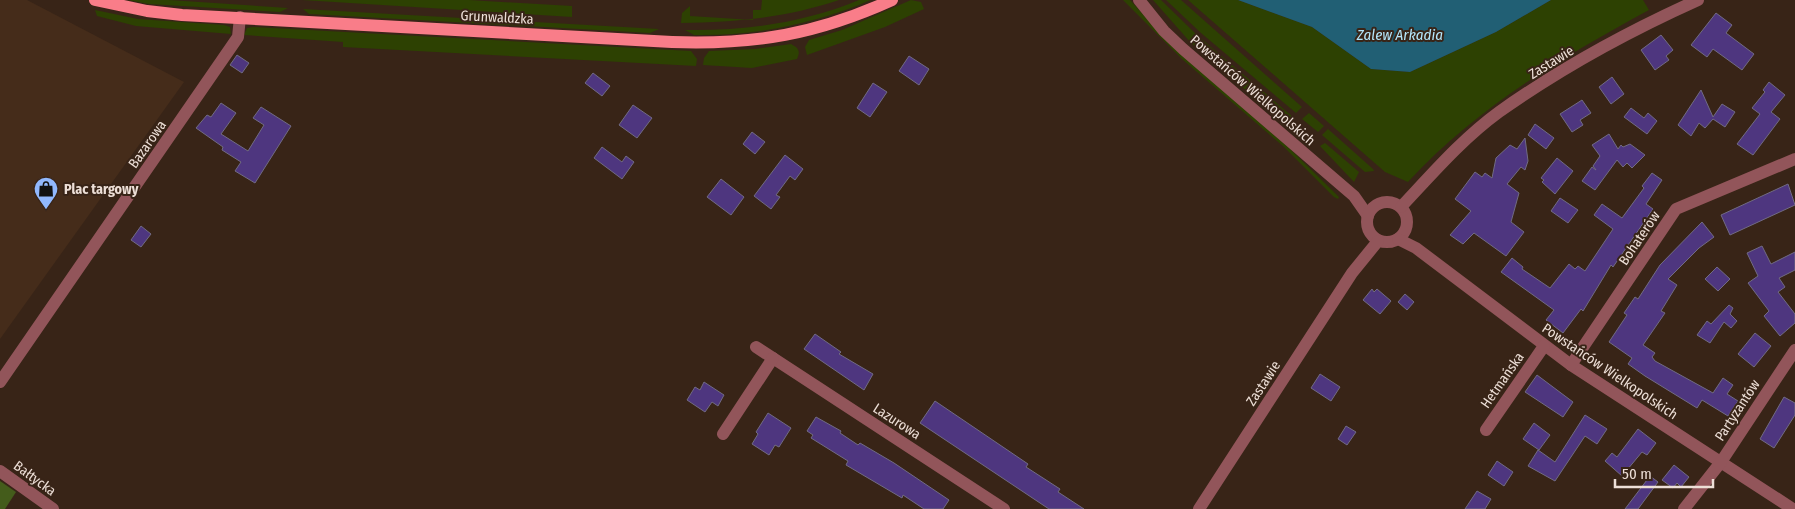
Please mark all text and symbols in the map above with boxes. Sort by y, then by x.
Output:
street label: Grunwaldzka [460,7,534,28]
water label: Zalew Arkadia [1356,26,1443,44]
street label: Powstańców Wielkopolskich [1187,31,1319,149]
street label: Zastawie [1526,42,1577,83]
street label: Bazarowa [125,117,170,171]
shop icon: Plac targowy [33,176,59,210]
place label: Plac targowy [64,181,139,198]
street label: Bohaterów [1615,208,1664,269]
street label: Powstańców Wielkopolskich [1539,320,1681,423]
street label: Hetmańska [1477,349,1528,411]
street label: Zastawie [1243,358,1284,409]
street label: Partyzantów [1711,376,1764,444]
street label: Lazurowa [870,400,924,443]
scale bar [1615,456,1712,488]
street label: Bałtycka [10,457,59,500]
text: 50 m [1622,465,1652,483]

